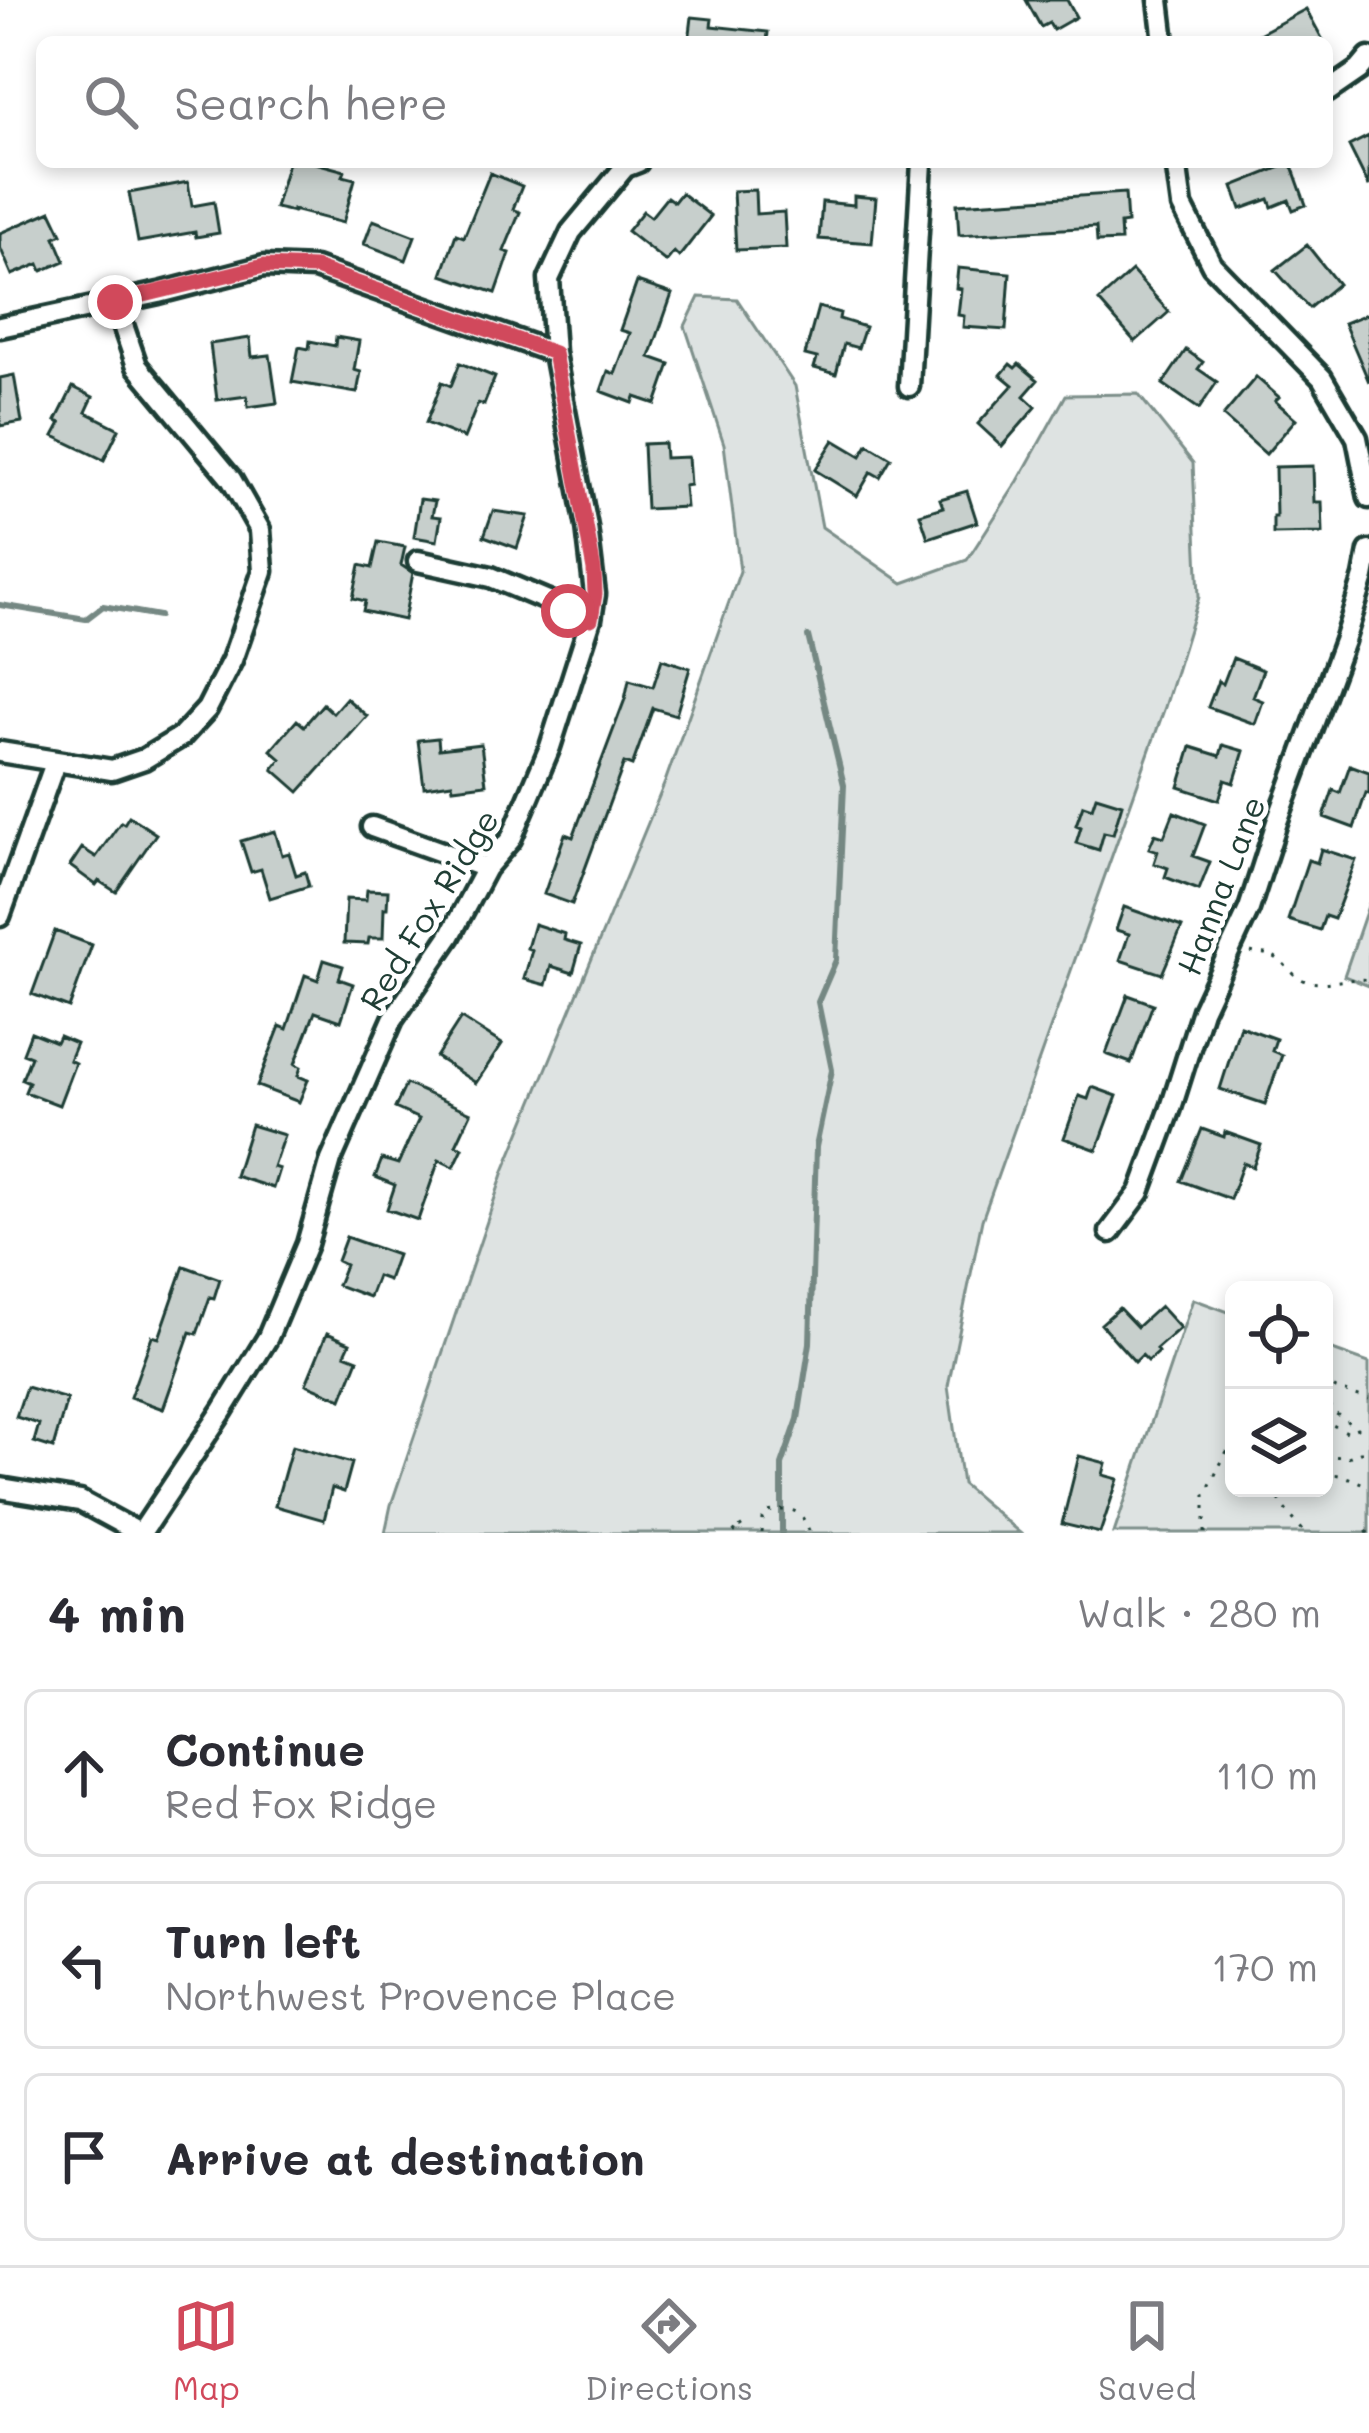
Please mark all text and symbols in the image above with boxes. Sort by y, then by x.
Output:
search box [36,36,1333,168]
icon: search [78,69,144,135]
text: Search here [174,73,448,131]
route end [88,275,142,329]
route start [541,584,595,638]
street label: Hanna Lane [1166,789,1274,981]
street label: Red Fox Ridge [349,800,507,1018]
map controls [1225,1281,1333,1497]
button: locate [1225,1281,1333,1389]
button: layers [1225,1389,1333,1497]
text: 4 min [48,1578,186,1645]
text: Walk · 280 m [1077,1586,1321,1637]
text: Continue [165,1719,365,1777]
icon: ahead [51,1740,117,1806]
text: 110 m [1216,1748,1318,1799]
text: Red Fox Ridge [165,1777,437,1828]
text: Turn left [165,1911,361,1969]
icon: left [51,1932,117,1998]
text: 170 m [1211,1940,1318,1991]
text: Northwest Provence Place [165,1969,676,2020]
icon: arrive [51,2124,117,2190]
text: Arrive at destination [165,2128,645,2186]
tab: Map [173,2293,240,2408]
tab: Directions [585,2293,753,2408]
tab: Saved [1098,2293,1196,2408]

